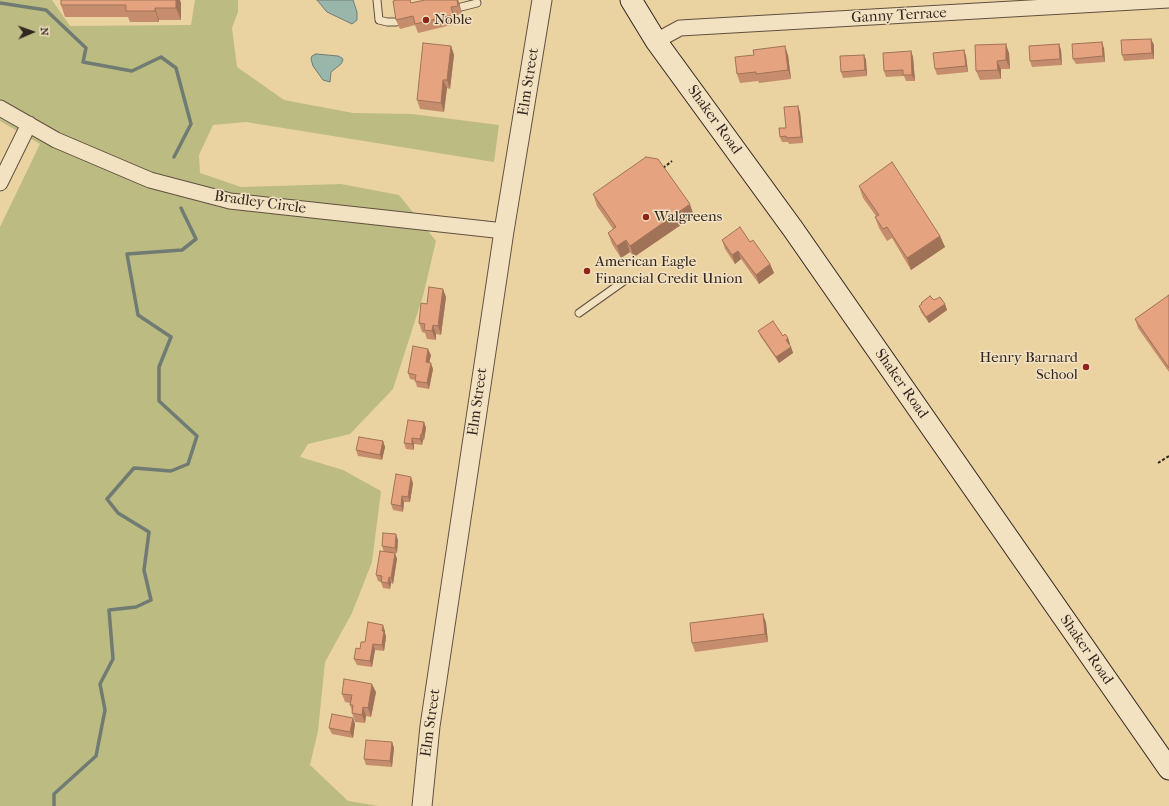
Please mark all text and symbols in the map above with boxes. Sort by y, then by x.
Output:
street label: Ganny Terrace [851,5,947,27]
place label: Noble [434,11,472,29]
north arrow [12,12,52,52]
marker: Noble [421,15,431,25]
text: N [38,27,51,36]
street label: Elm Street [515,47,543,117]
street label: Shaker Road [683,82,745,158]
street label: Bradley Circle [213,188,307,218]
place label: Walgreens [654,208,722,226]
marker: Walgreens [641,212,651,222]
place label: American Eagle Financial Credit Union [595,253,743,288]
marker: American Eagle Financial Credit Union [582,266,592,276]
street label: Shaker Road [870,346,932,422]
place label: Henry Barnard School [980,349,1078,384]
marker: Henry Barnard School [1081,362,1091,372]
street label: Elm Street [464,367,492,437]
street label: Shaker Road [1055,612,1117,688]
street label: Elm Street [417,688,445,758]

